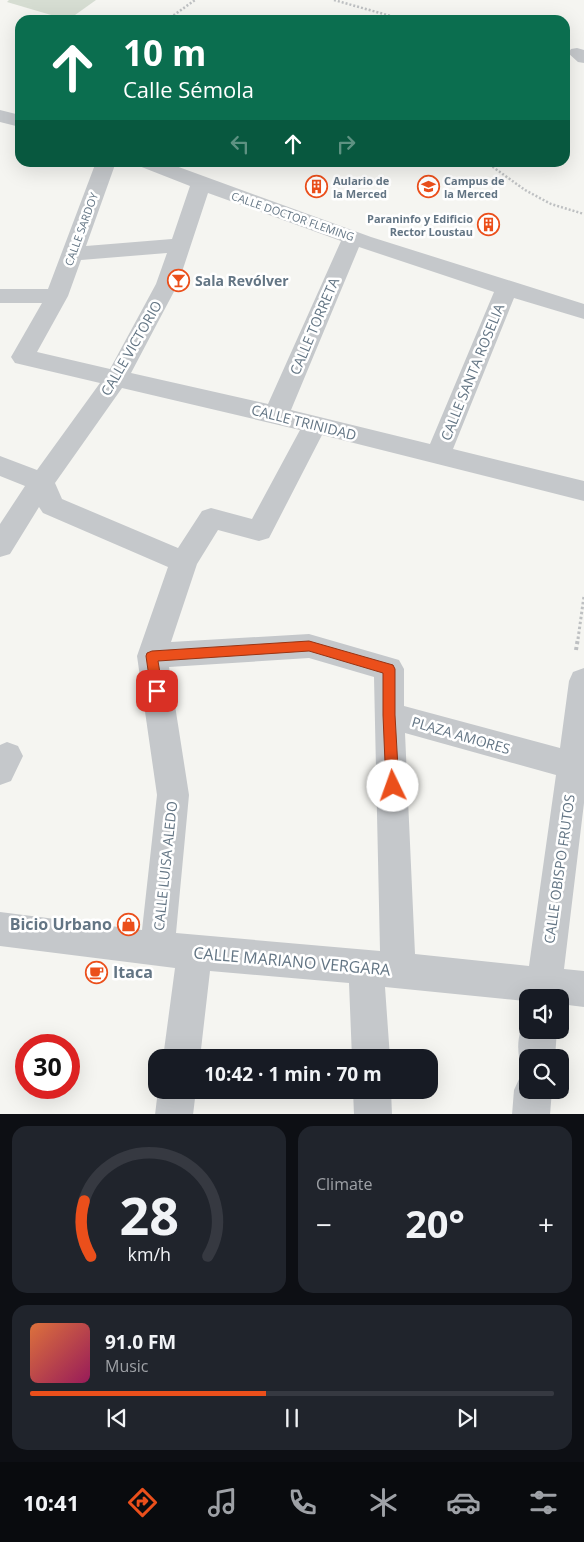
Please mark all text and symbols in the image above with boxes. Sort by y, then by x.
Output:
text: 10 m [123,29,206,76]
icon: ahead [40,35,105,100]
text: Calle Sémola [123,74,254,104]
icon: left [226,130,254,158]
icon: ahead [279,130,307,158]
icon: right [332,130,360,158]
place label: Aulario de la Merced [333,173,390,201]
place label: Campus de la Merced [444,173,505,201]
building icon: Aulario de la Merced [305,174,329,198]
school or university icon: Campus de la Merced [416,174,440,198]
street label: CALLE DOCTOR FLEMING [230,188,356,244]
street label: CALLE SARDOY [61,190,101,268]
place label: Paraninfo y Edificio Rector Loustau [367,211,473,239]
building icon: Paraninfo y Edificio Rector Loustau [477,212,501,236]
bar icon: Sala Revólver [167,268,191,292]
place label: Sala Revólver [195,271,289,290]
street label: CALLE TORRETA [285,274,343,378]
street label: CALLE VICTORIO [96,297,166,399]
street label: CALLE SANTA ROSELIA [436,301,508,443]
street label: CALLE TRINIDAD [250,400,358,444]
pin [136,670,178,712]
icon: arrive [143,677,171,705]
street label: PLAZA AMORES [410,712,512,758]
position arrow [366,759,418,811]
street label: CALLE OBISPO FRUTOS [539,793,579,945]
street label: CALLE LUISA ALEDO [149,800,181,932]
shop icon: Bicio Urbano [116,912,140,936]
place label: Bicio Urbano [10,913,112,935]
street label: CALLE MARIANO VERGARA [193,941,392,981]
cafe icon: Itaca [85,960,109,984]
place label: Itaca [113,961,153,983]
map controls [519,989,569,1099]
button: sound [519,989,569,1039]
speed limit sign: 30 [15,1034,80,1099]
button: search [519,1049,569,1099]
text: 10:42 · 1 min · 70 m [204,1061,382,1087]
text: Climate [316,1173,373,1195]
text: 28 [119,1179,179,1250]
text: 20° [405,1197,465,1249]
text: − [316,1205,332,1243]
text: + [538,1205,554,1243]
text: km/h [127,1242,171,1266]
text: 91.0 FM [105,1329,176,1355]
text: Music [105,1355,149,1377]
icon: previous [103,1404,131,1432]
icon: pause [278,1404,306,1432]
icon: next [453,1404,481,1432]
icon: directions [125,1485,160,1520]
icon: music [205,1485,240,1520]
icon: phone [285,1485,320,1520]
icon: climate [366,1485,401,1520]
icon: car [446,1485,481,1520]
icon: filters [526,1485,561,1520]
text: 10:41 [23,1487,79,1517]

